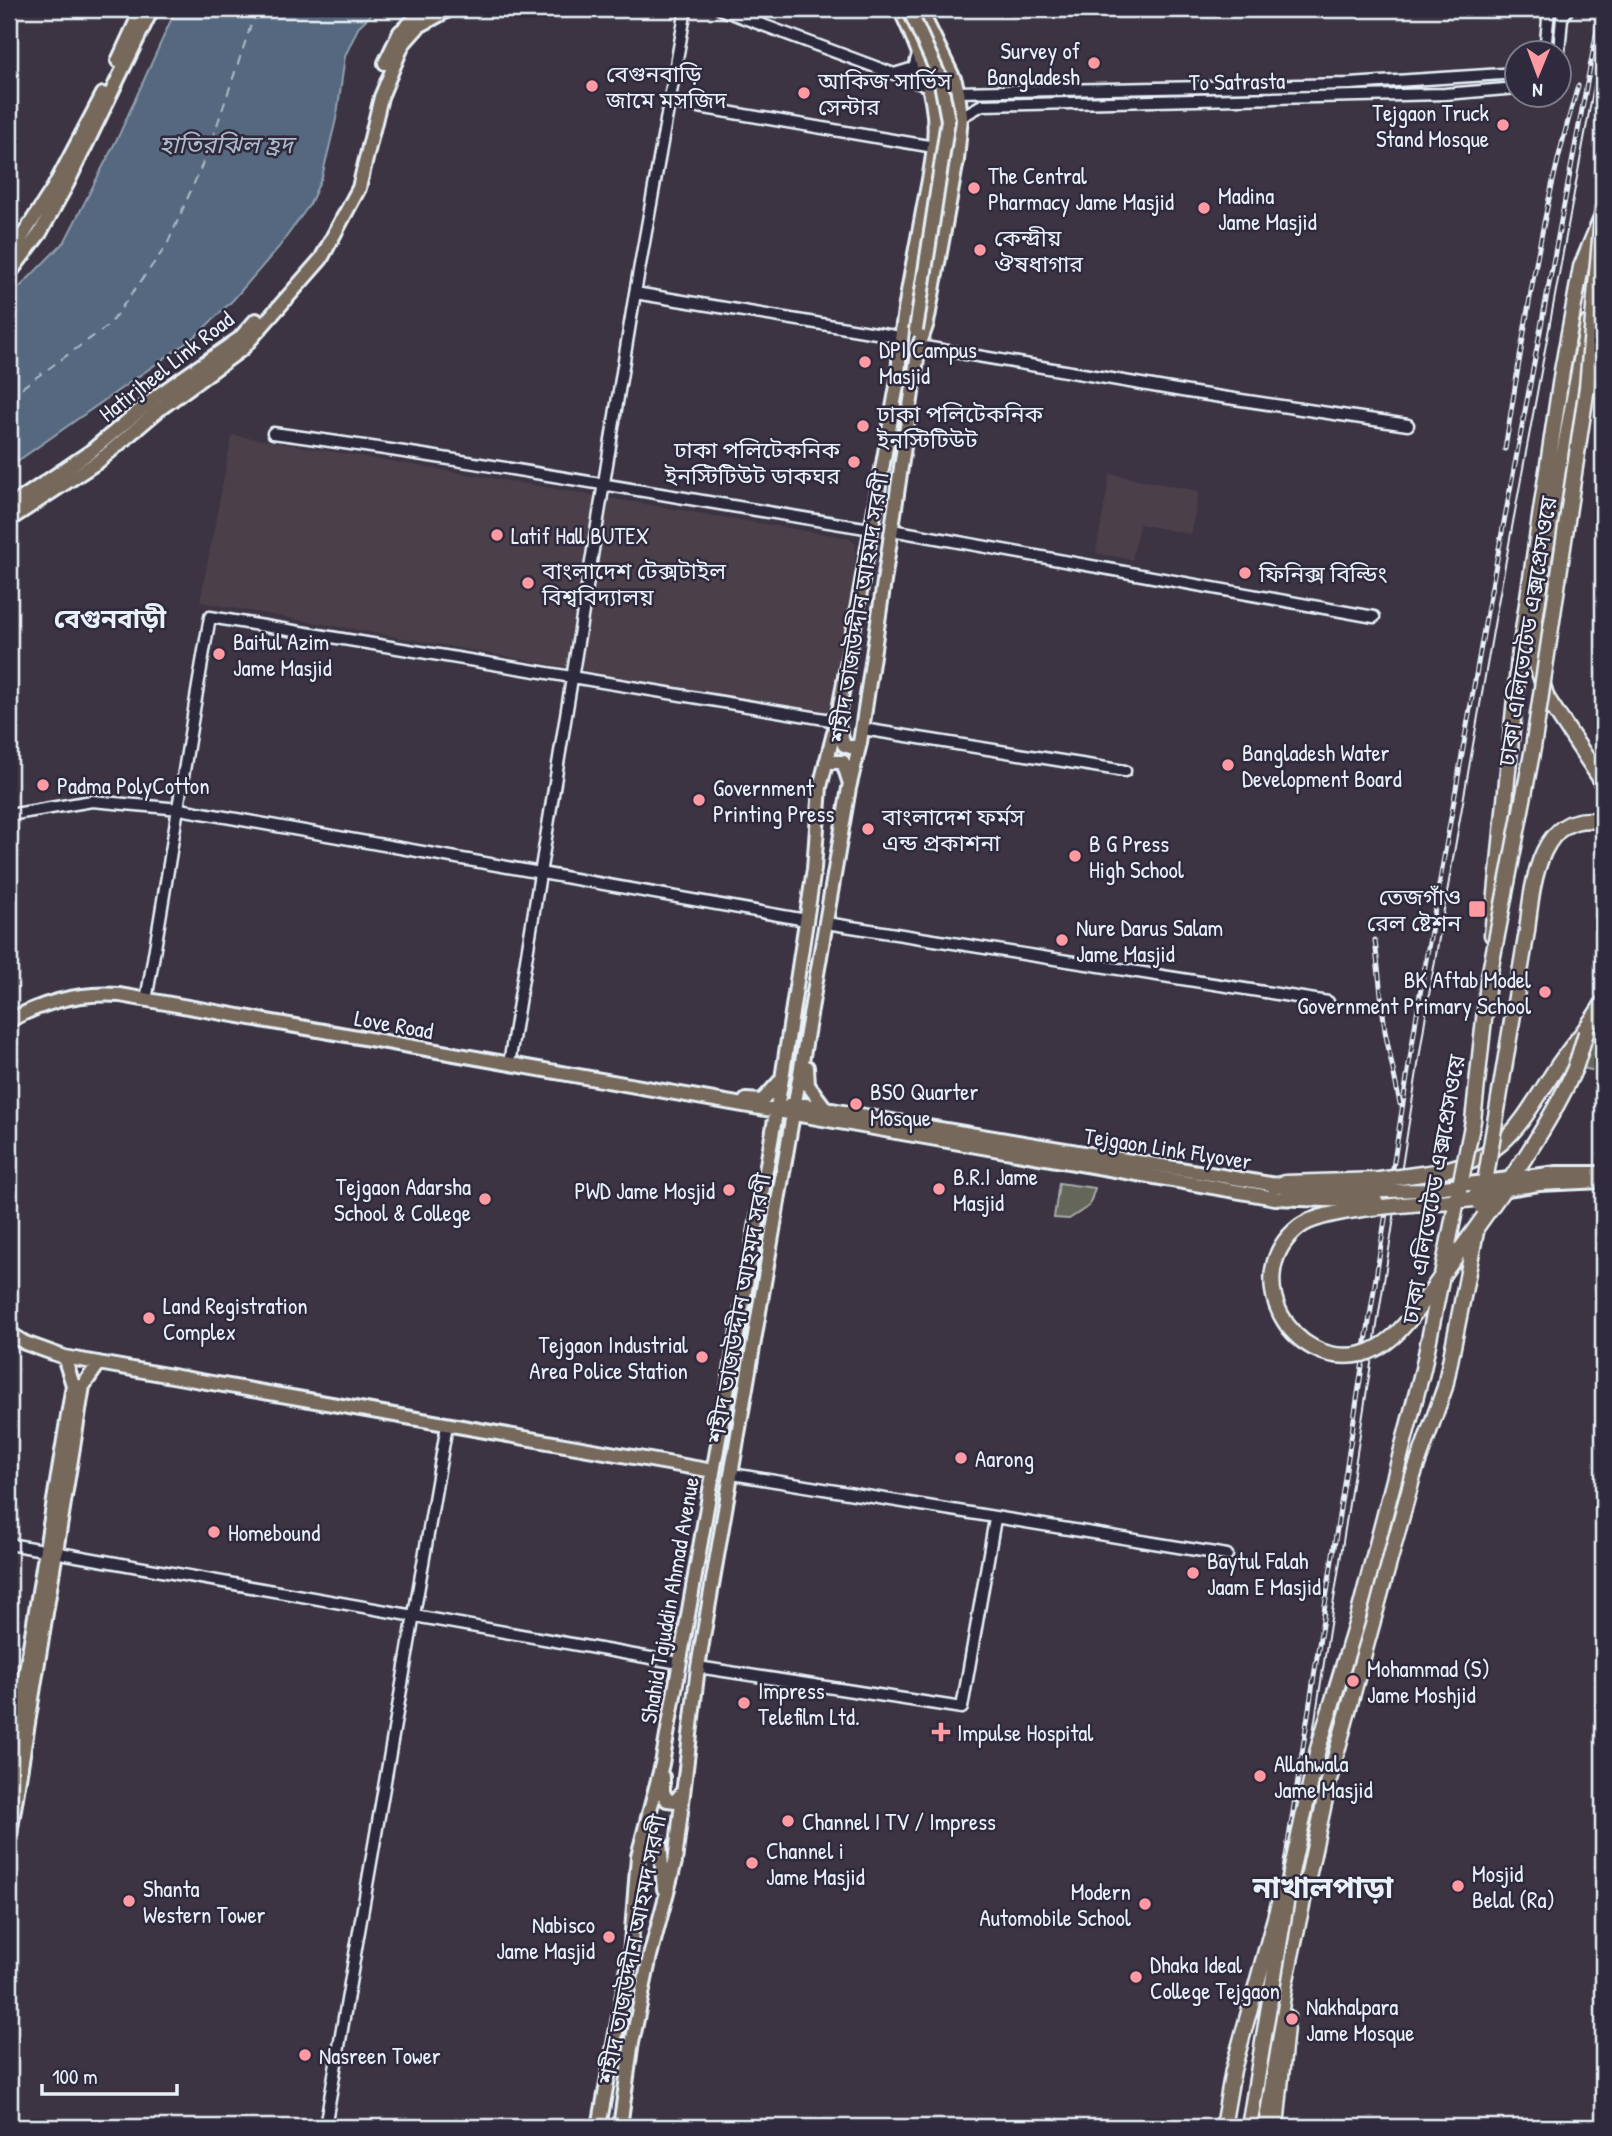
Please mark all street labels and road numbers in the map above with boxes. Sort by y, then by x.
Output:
street label: To Satrasta [1189,65,1285,97]
street label: Hatirjheel Link Road [92,304,240,428]
street label: শহীদ তাজউদ্দীন আহমদ সরণী [822,468,896,746]
street label: ঢাকা এলিভেটেড এক্সপ্রেসওয়ে [1490,493,1564,769]
street label: Love Road [352,1002,436,1046]
street label: ঢাকা এলিভেটেড এক্সপ্রেসওয়ে [1394,1051,1472,1327]
street label: Tejgaon Link Flyover [1082,1119,1254,1177]
street label: শহীদ তাজউদ্দীন আহমদ সরণী [700,1170,778,1447]
street label: Shahid Tajuddin Ahmad Avenue [632,1474,706,1726]
street label: শহীদ তাজউদ্দীন আহমদ সরণী [590,1811,674,2087]

